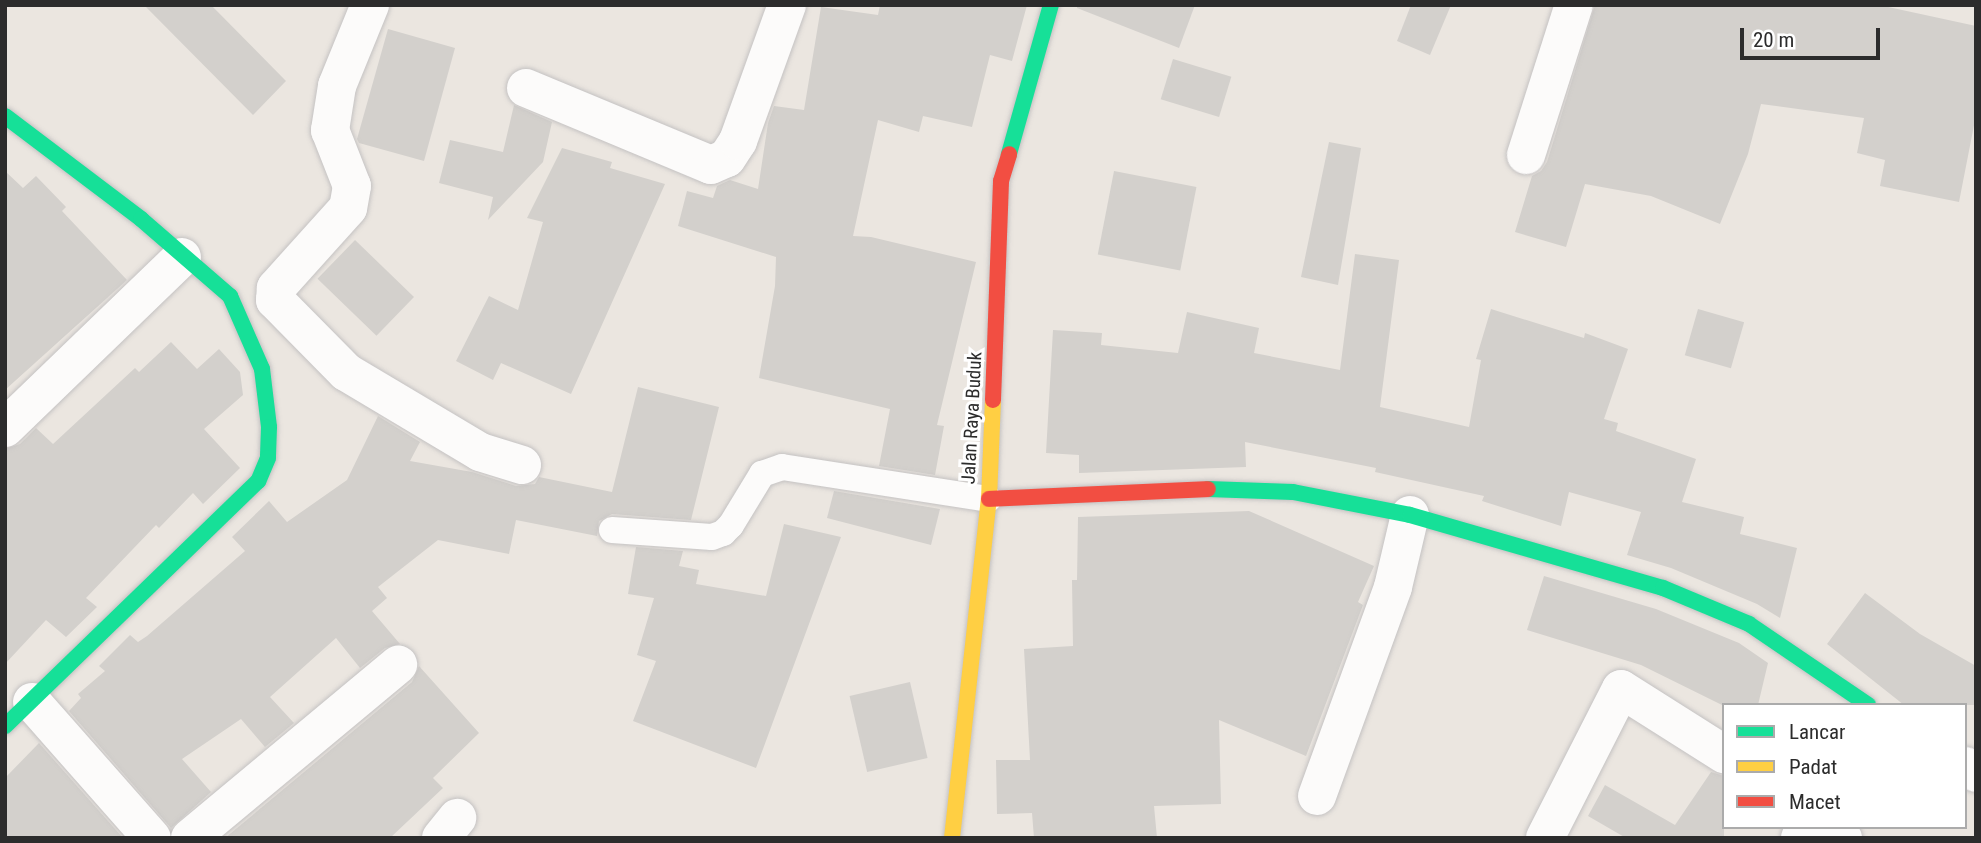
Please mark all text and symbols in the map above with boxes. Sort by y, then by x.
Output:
scale bar [1743,14,1883,58]
text: 20 m [1753,28,1794,52]
street label: Jalan Raya Buduk [957,351,987,485]
legend [1722,703,1967,829]
text: Lancar [1789,720,1845,744]
text: Padat [1789,755,1837,779]
text: Macet [1789,790,1841,814]

